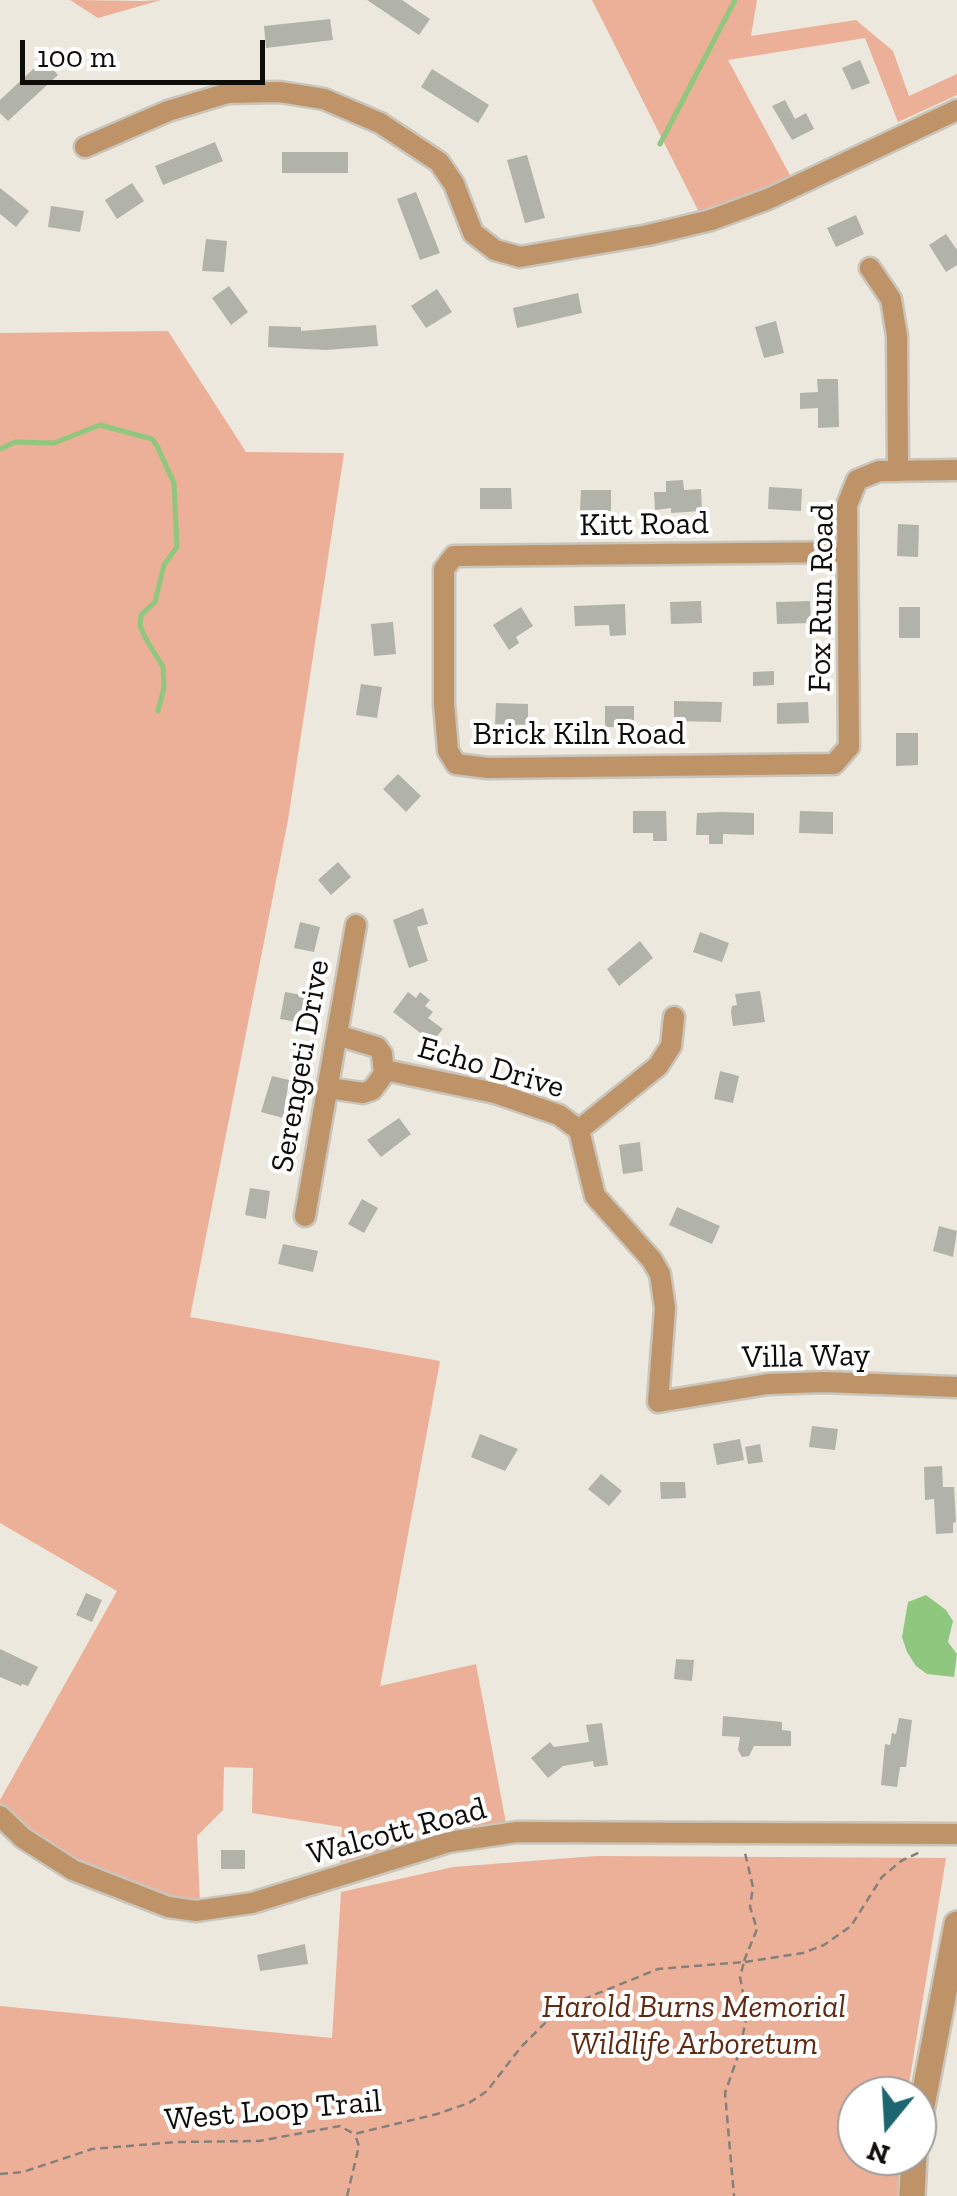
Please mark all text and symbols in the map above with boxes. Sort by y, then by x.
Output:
scale bar [25,20,270,82]
text: 100 m [37,39,116,75]
street label: Fox Run Road [801,503,843,693]
street label: Kitt Road [579,505,709,545]
street label: Brick Kiln Road [473,716,685,754]
street label: Serengeti Drive [263,957,339,1175]
street label: Echo Drive [413,1029,569,1107]
street label: Villa Way [741,1337,871,1377]
street label: Walcott Road [303,1790,491,1874]
park label: Harold Burns Memorial Wildlife Arboretum [542,1989,846,2064]
north arrow [837,2076,937,2176]
street label: West Loop Trail [163,2082,383,2140]
text: N [863,2134,893,2172]

